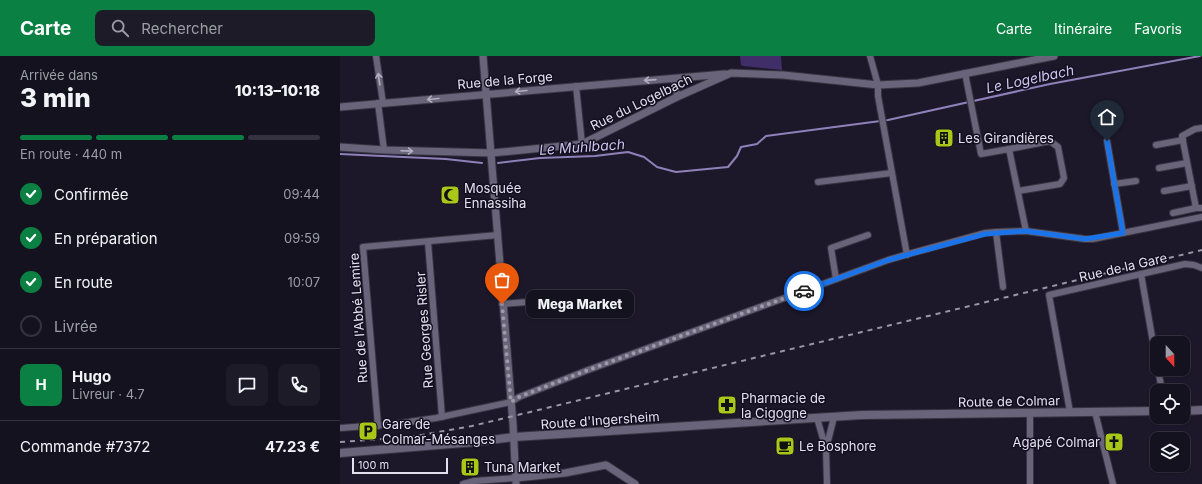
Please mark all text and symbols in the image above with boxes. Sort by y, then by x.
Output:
search box [95,10,375,46]
text: Carte [20,17,71,40]
icon: search [109,17,131,39]
text: Rechercher [141,19,223,38]
text: Carte [996,20,1032,37]
text: Itinéraire [1054,20,1112,37]
text: Favoris [1134,20,1182,37]
water label: Le Logelbach [984,61,1076,96]
text: Arrivée dans [20,67,98,83]
street label: Rue de la Forge [457,68,553,92]
street label: Rue du Logelbach [588,70,694,134]
one-way arrow [375,73,383,86]
one-way arrow [644,77,657,84]
text: 10:13–10:18 [235,81,320,100]
text: 3 min [20,82,91,113]
one-way arrow [515,88,528,95]
one-way arrow [427,95,440,102]
pin [1090,100,1124,141]
icon: home [1096,106,1118,128]
building icon: Les Girandières [933,127,955,149]
place label: Les Girandières [958,130,1054,146]
water label: Le Muhlbach [538,135,625,158]
text: En route · 440 m [20,146,122,162]
one-way arrow [400,147,413,155]
place label: Mosquée Ennassiha [464,180,526,211]
icon: check [20,183,42,205]
mosque icon: Mosquée Ennassiha [439,184,461,206]
text: Confirmée [54,185,129,204]
text: 09:44 [283,186,320,202]
icon: check [20,227,42,249]
text: En préparation [54,229,158,248]
text: 09:59 [284,230,320,246]
street label: Rue de la Gare [1077,249,1169,285]
street label: Rue de l'Abbé Lemire [345,252,371,384]
pin [485,263,519,304]
icon: bag [491,269,513,291]
icon: check [20,271,42,293]
street label: Rue Georges Risler [412,271,436,389]
courier [784,271,824,311]
text: En route [54,273,113,292]
text: 10:07 [287,274,320,290]
icon: car [793,280,815,302]
callout: Mega Market [526,290,634,318]
text: Mega Market [538,296,622,312]
text: Livrée [54,317,97,336]
north arrow [1150,336,1190,376]
map controls [1150,336,1190,472]
button: chat [226,364,268,406]
button: phone [278,364,320,406]
text: Hugo [72,367,111,386]
text: H [35,375,47,394]
button: locate [1150,384,1190,424]
text: Livreur · 4.7 [72,386,145,402]
place label: Pharmacie de la Cigogne [741,390,825,421]
street label: Route de Colmar [958,392,1060,410]
pharmacy icon: Pharmacie de la Cigogne [716,394,738,416]
street label: Route d'Ingersheim [540,408,660,432]
place label: Gare de Colmar-Mésanges [382,416,495,447]
parking icon: Gare de Colmar-Mésanges [357,420,379,442]
church icon: Agapé Colmar [1103,431,1125,453]
button: layers [1150,432,1190,472]
place label: Agapé Colmar [1013,434,1100,450]
cafe icon: Le Bosphore [774,435,796,457]
text: Commande #7372 [20,437,150,456]
text: 47.23 € [265,437,320,456]
place label: Le Bosphore [799,438,876,454]
scale bar [352,456,448,475]
building icon: Tuna Market [459,456,481,478]
text: 100 m [358,458,389,472]
place label: Tuna Market [484,459,561,475]

